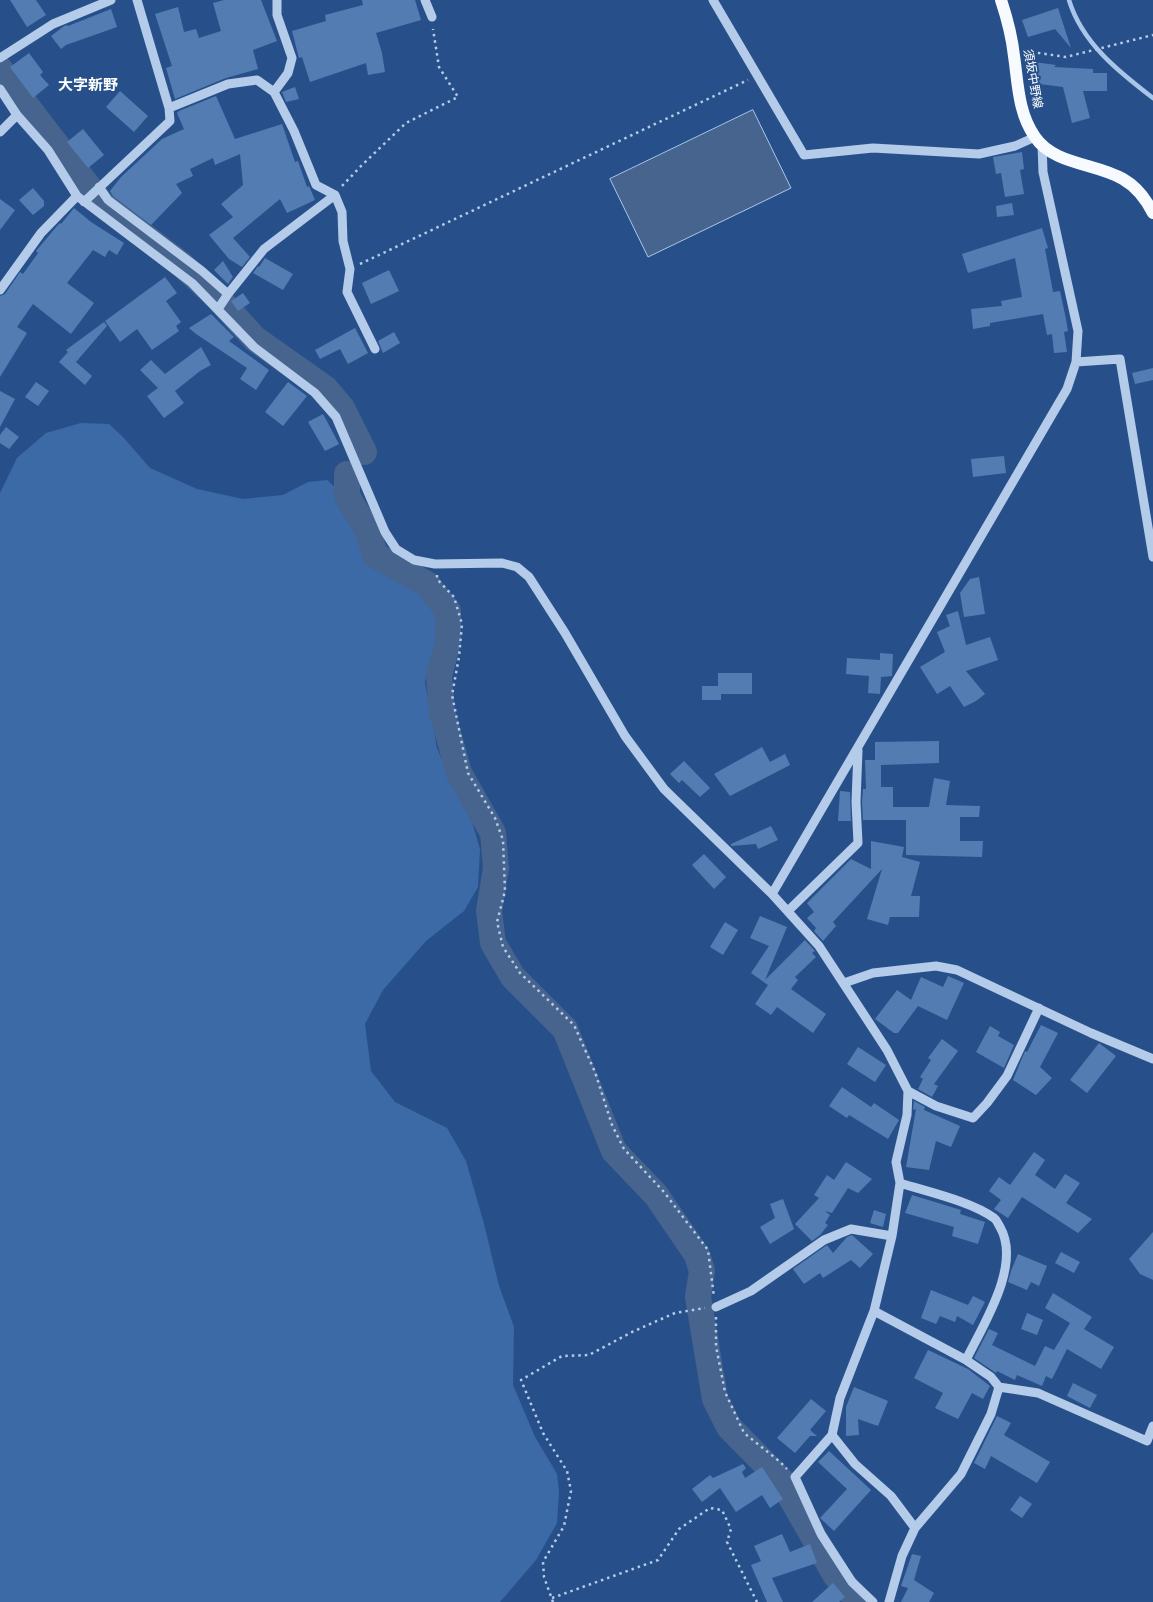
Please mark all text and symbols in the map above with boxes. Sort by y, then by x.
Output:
street label: 須坂中野線 [1020,48,1044,110]
district label: 大字新野 [58,77,118,95]

